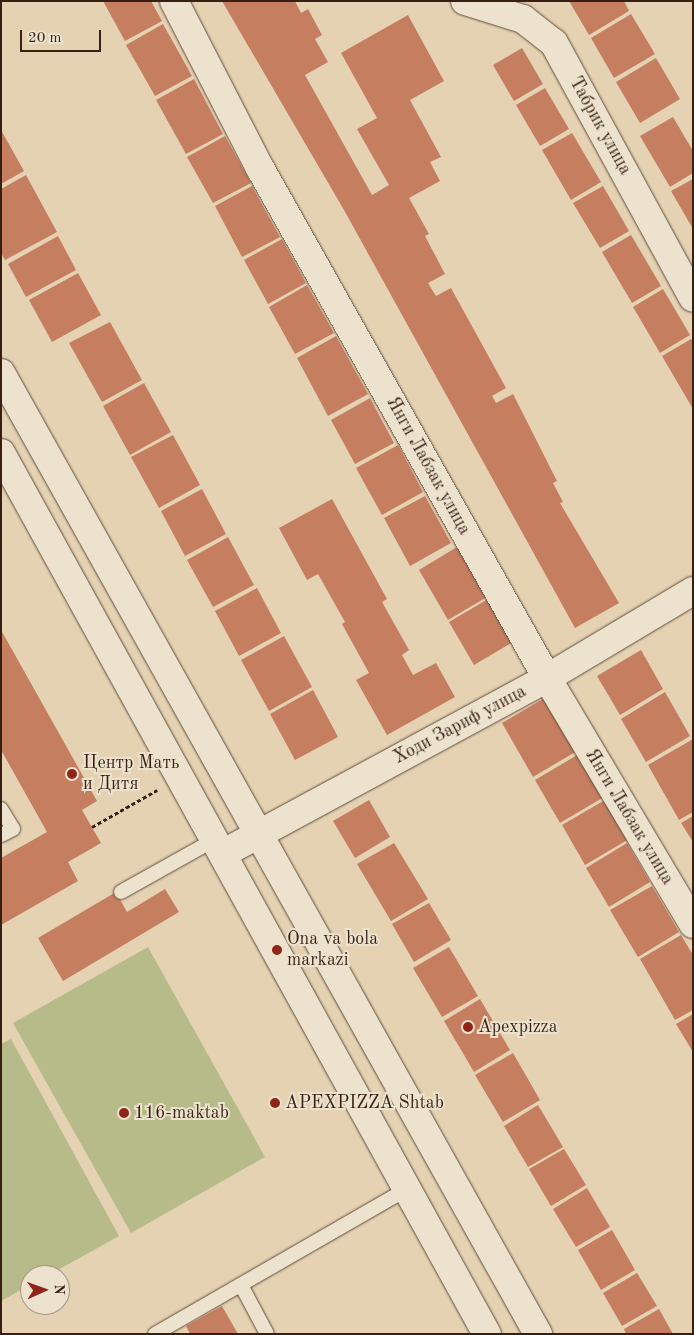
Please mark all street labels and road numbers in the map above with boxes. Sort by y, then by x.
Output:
street label: Табрик улица [564,73,636,179]
street label: Янги Лабзак улица [381,393,475,539]
street label: Ходи Зариф улица [390,681,530,769]
street label: Янги Лабзак улица [580,745,678,889]

